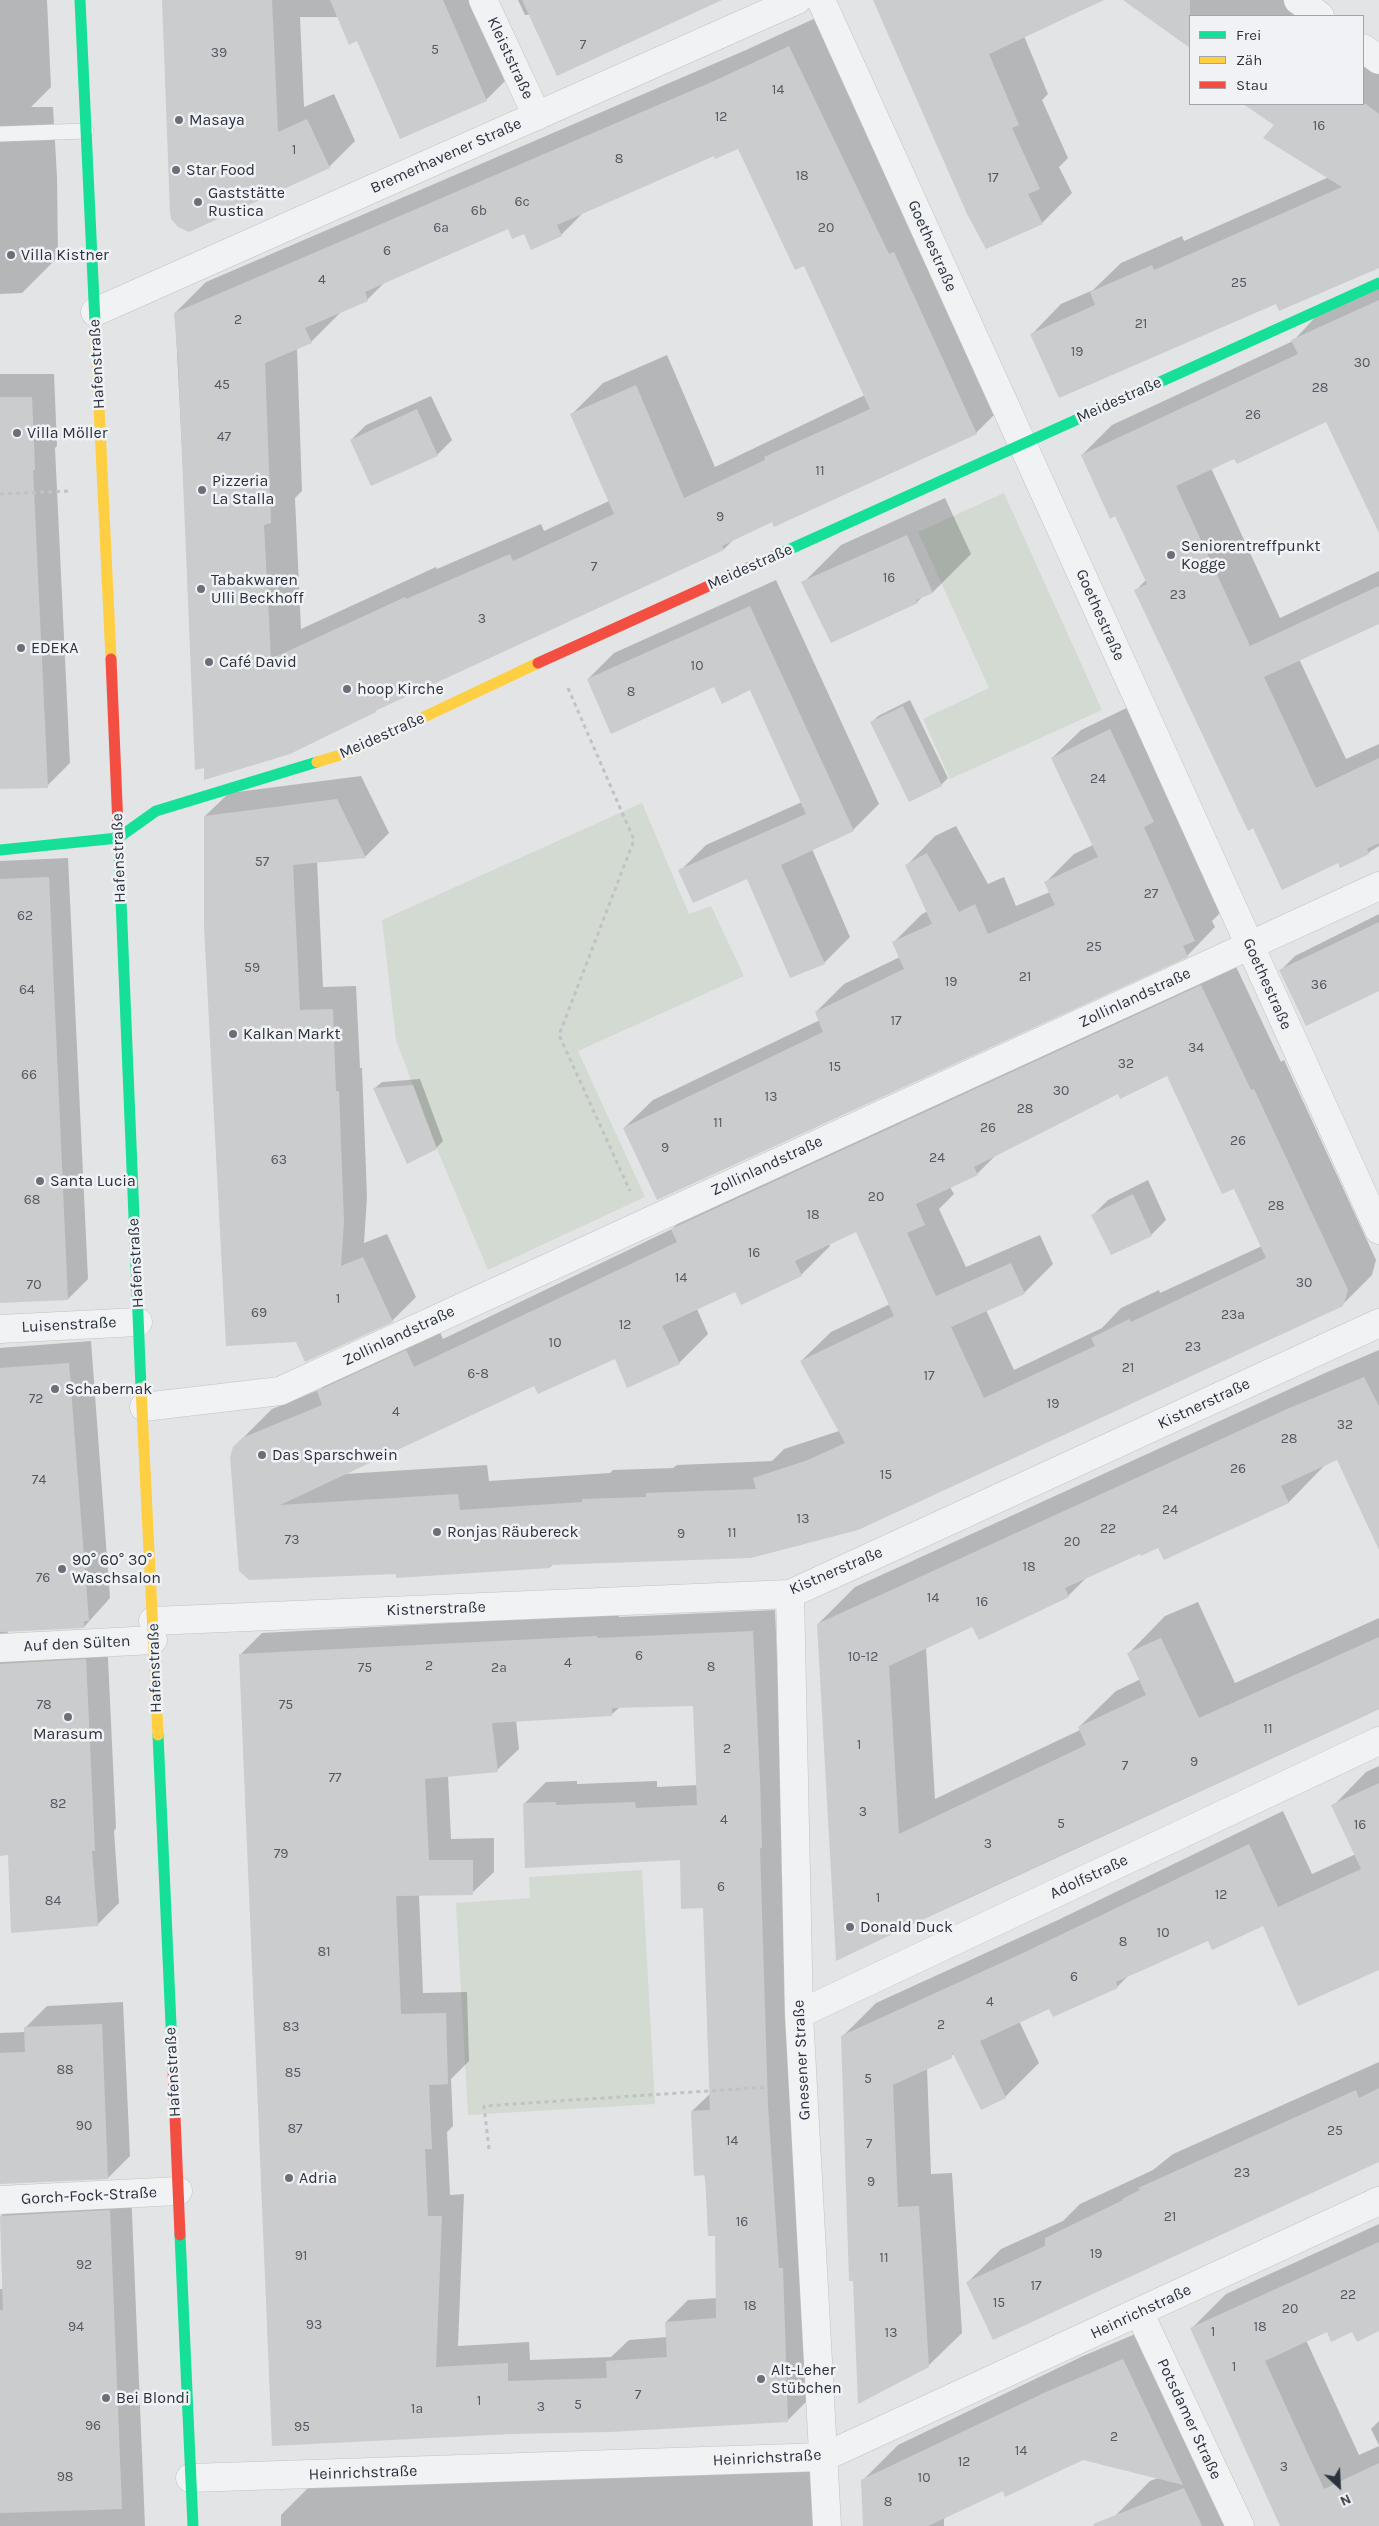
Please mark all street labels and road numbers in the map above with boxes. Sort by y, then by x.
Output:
street label: Kleiststraße [483,14,537,102]
street label: Bremerhavener Straße [367,114,525,198]
street label: Goethestraße [903,197,961,295]
street label: Hafenstraße [85,319,109,409]
street label: Meidestraße [1073,373,1165,427]
street label: Meidestraße [704,540,796,594]
street label: Goethestraße [1071,566,1129,664]
street label: Meidestraße [336,709,428,763]
street label: Hafenstraße [108,813,130,903]
street label: Goethestraße [1238,935,1296,1033]
street label: Zollinlandstraße [1076,964,1194,1032]
street label: Zollinlandstraße [708,1132,826,1200]
street label: Hafenstraße [124,1218,148,1308]
street label: Zollinlandstraße [340,1302,458,1370]
street label: Luisenstraße [21,1313,117,1337]
street label: Kistnerstraße [1155,1374,1253,1434]
street label: Kistnerstraße [786,1543,886,1599]
street label: Kistnerstraße [386,1598,486,1620]
street label: Hafenstraße [144,1623,166,1713]
street label: Auf den Sülten [23,1632,131,1656]
street label: Adolfstraße [1047,1851,1131,1903]
street label: Gnesener Straße [789,1999,815,2121]
street label: Hafenstraße [161,2027,185,2117]
street label: Gorch-Fock-Straße [21,2183,157,2209]
street label: Heinrichstraße [1088,2280,1194,2344]
street label: Potsdamer Straße [1153,2355,1225,2483]
street label: Heinrichstraße [712,2446,822,2470]
street label: Heinrichstraße [308,2462,418,2484]

